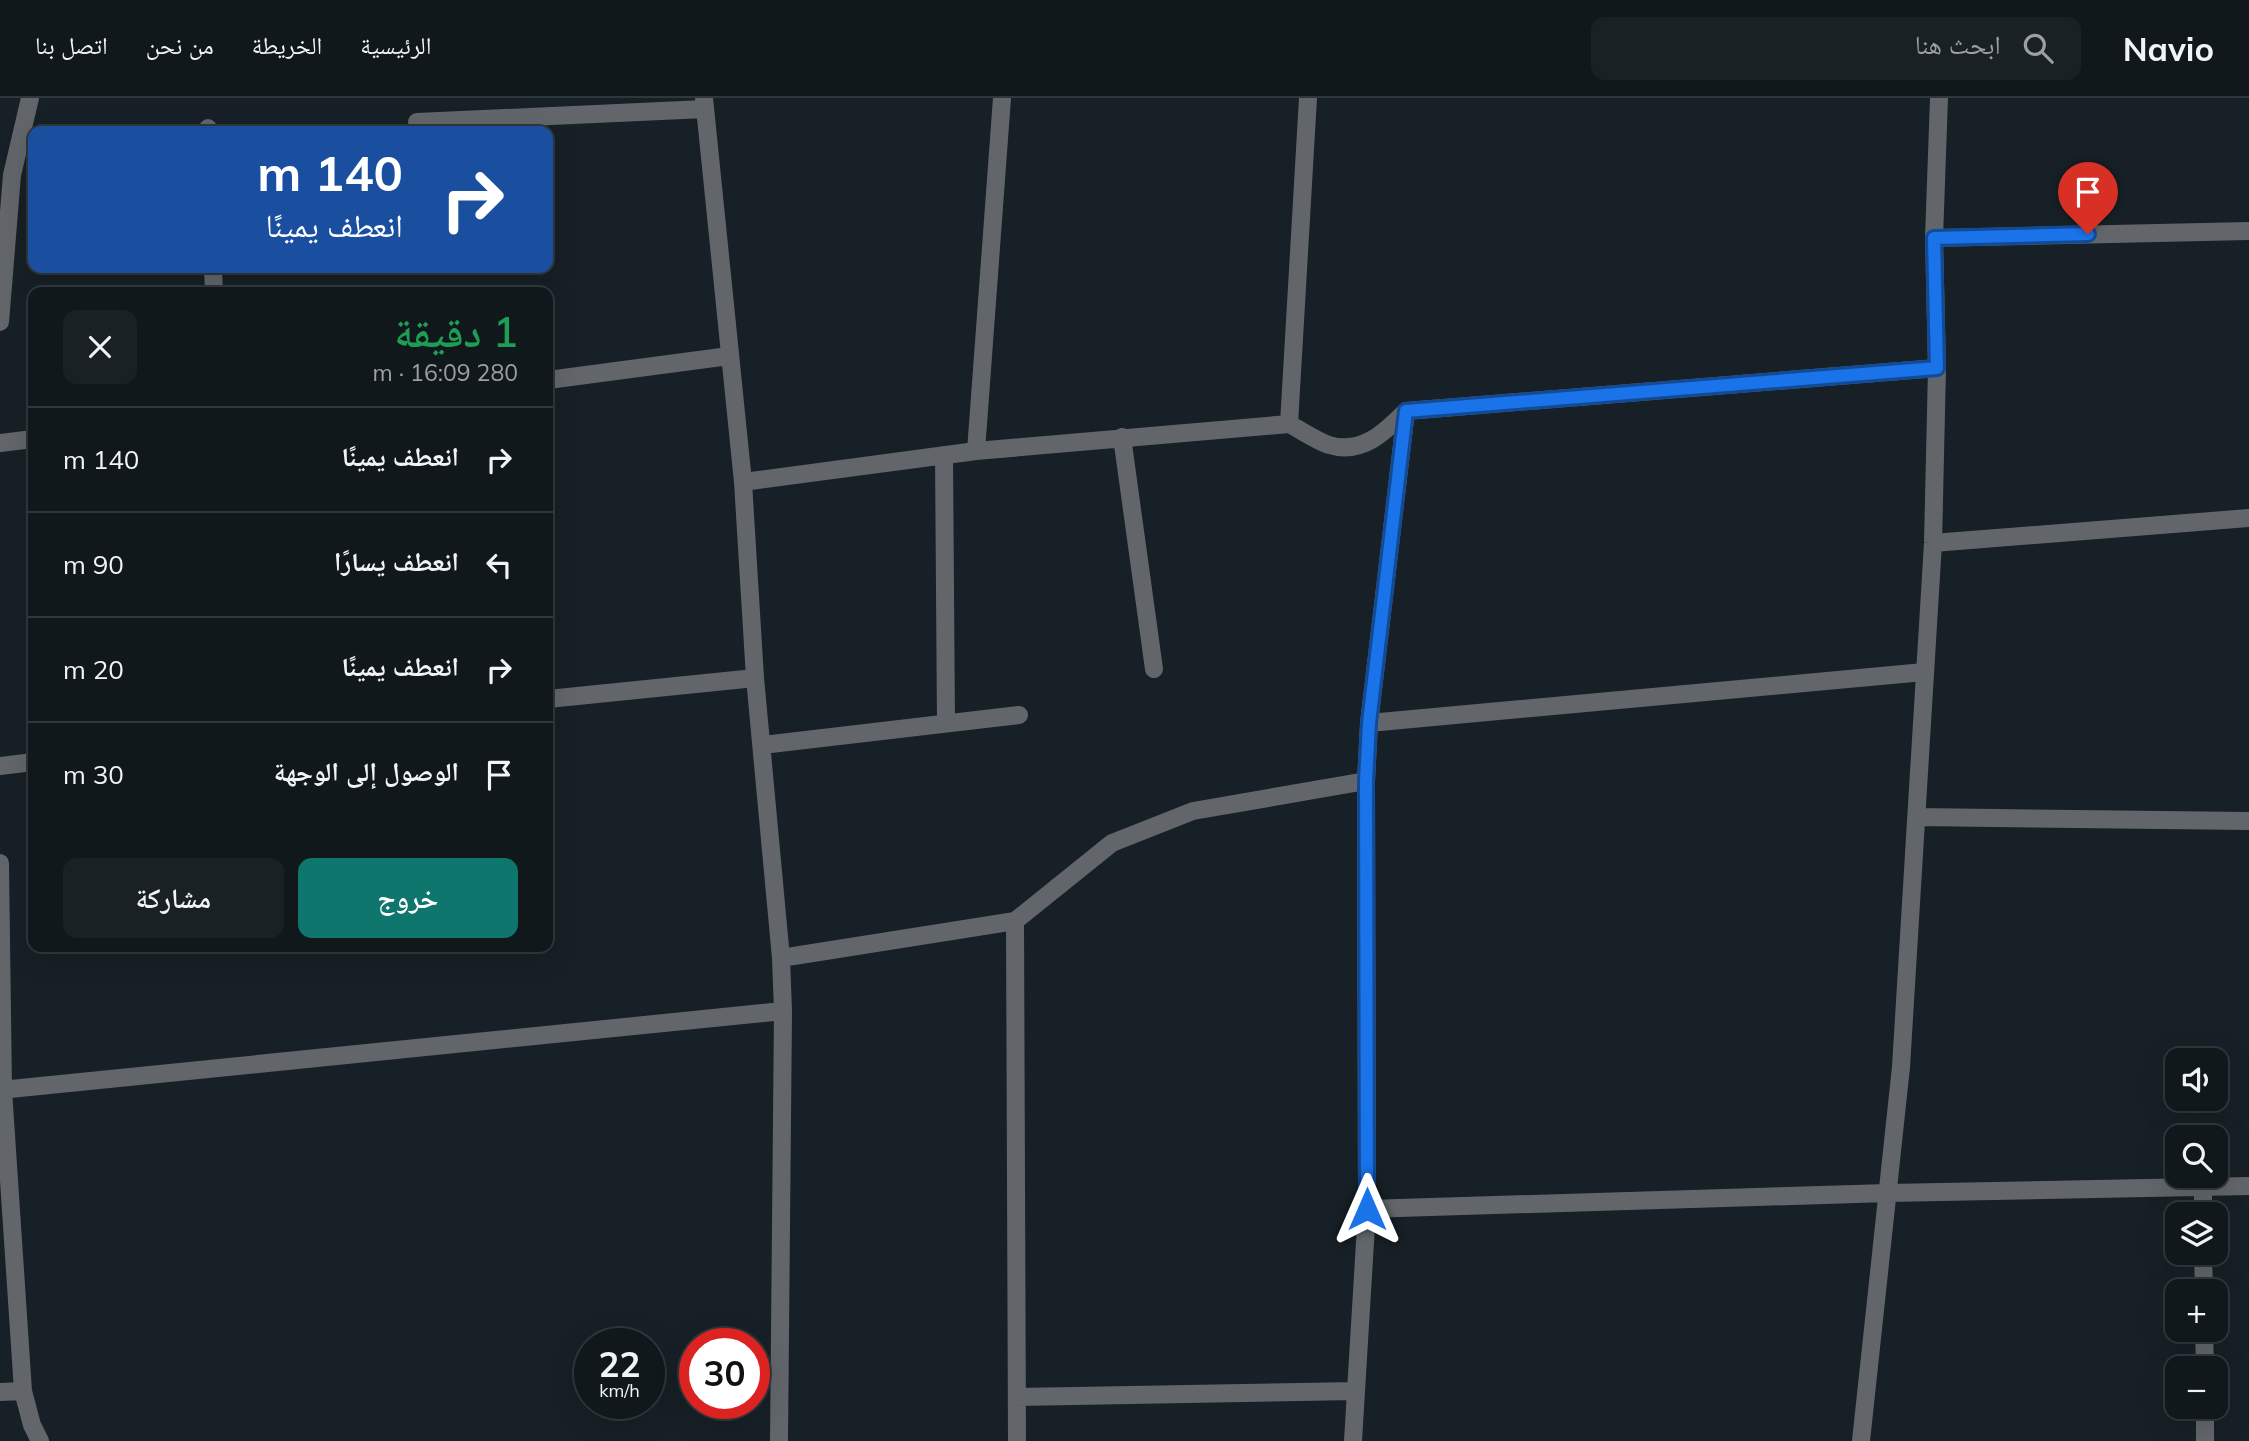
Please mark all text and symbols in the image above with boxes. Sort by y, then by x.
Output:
search box [1591,17,2081,80]
text: ابحث هنا [1915,28,2001,61]
text: Navio [2123,28,2214,69]
icon: search [2019,29,2057,67]
text: اتصل بنا [35,30,108,60]
text: من نحن [146,30,214,60]
text: الخريطة [252,30,322,60]
text: الرئيسية [360,30,431,60]
text: 140 m [257,142,403,203]
icon: right [427,154,518,245]
pin [2058,162,2118,234]
icon: arrive [2069,173,2107,211]
text: انعطف يمينًا [266,205,403,245]
text: 1 دقيقة [394,305,518,358]
button: close [63,310,137,384]
text: 280 m · 16:09 [373,358,518,387]
text: انعطف يمينًا [342,440,459,473]
icon: right [480,441,518,479]
text: 140 m [63,443,139,476]
text: انعطف يسارًا [334,545,459,578]
icon: left [480,546,518,584]
text: 90 m [63,548,124,581]
text: انعطف يمينًا [342,650,459,683]
icon: right [480,651,518,689]
text: 20 m [63,653,124,686]
text: الوصول إلى الوجهة [274,755,459,788]
icon: arrive [480,756,518,794]
text: 30 m [63,758,124,791]
button: مشاركة [63,858,284,938]
button: خروج [298,858,518,938]
map controls [2165,1048,2228,1419]
button: sound [2165,1048,2228,1111]
button: search [2165,1125,2228,1188]
position arrow [1330,1172,1404,1246]
button: layers [2165,1202,2228,1265]
button: + [2165,1279,2228,1342]
speed limit sign: 30 [679,1328,770,1419]
text: 22 [598,1342,641,1386]
button: − [2165,1356,2228,1419]
text: km/h [599,1379,640,1402]

